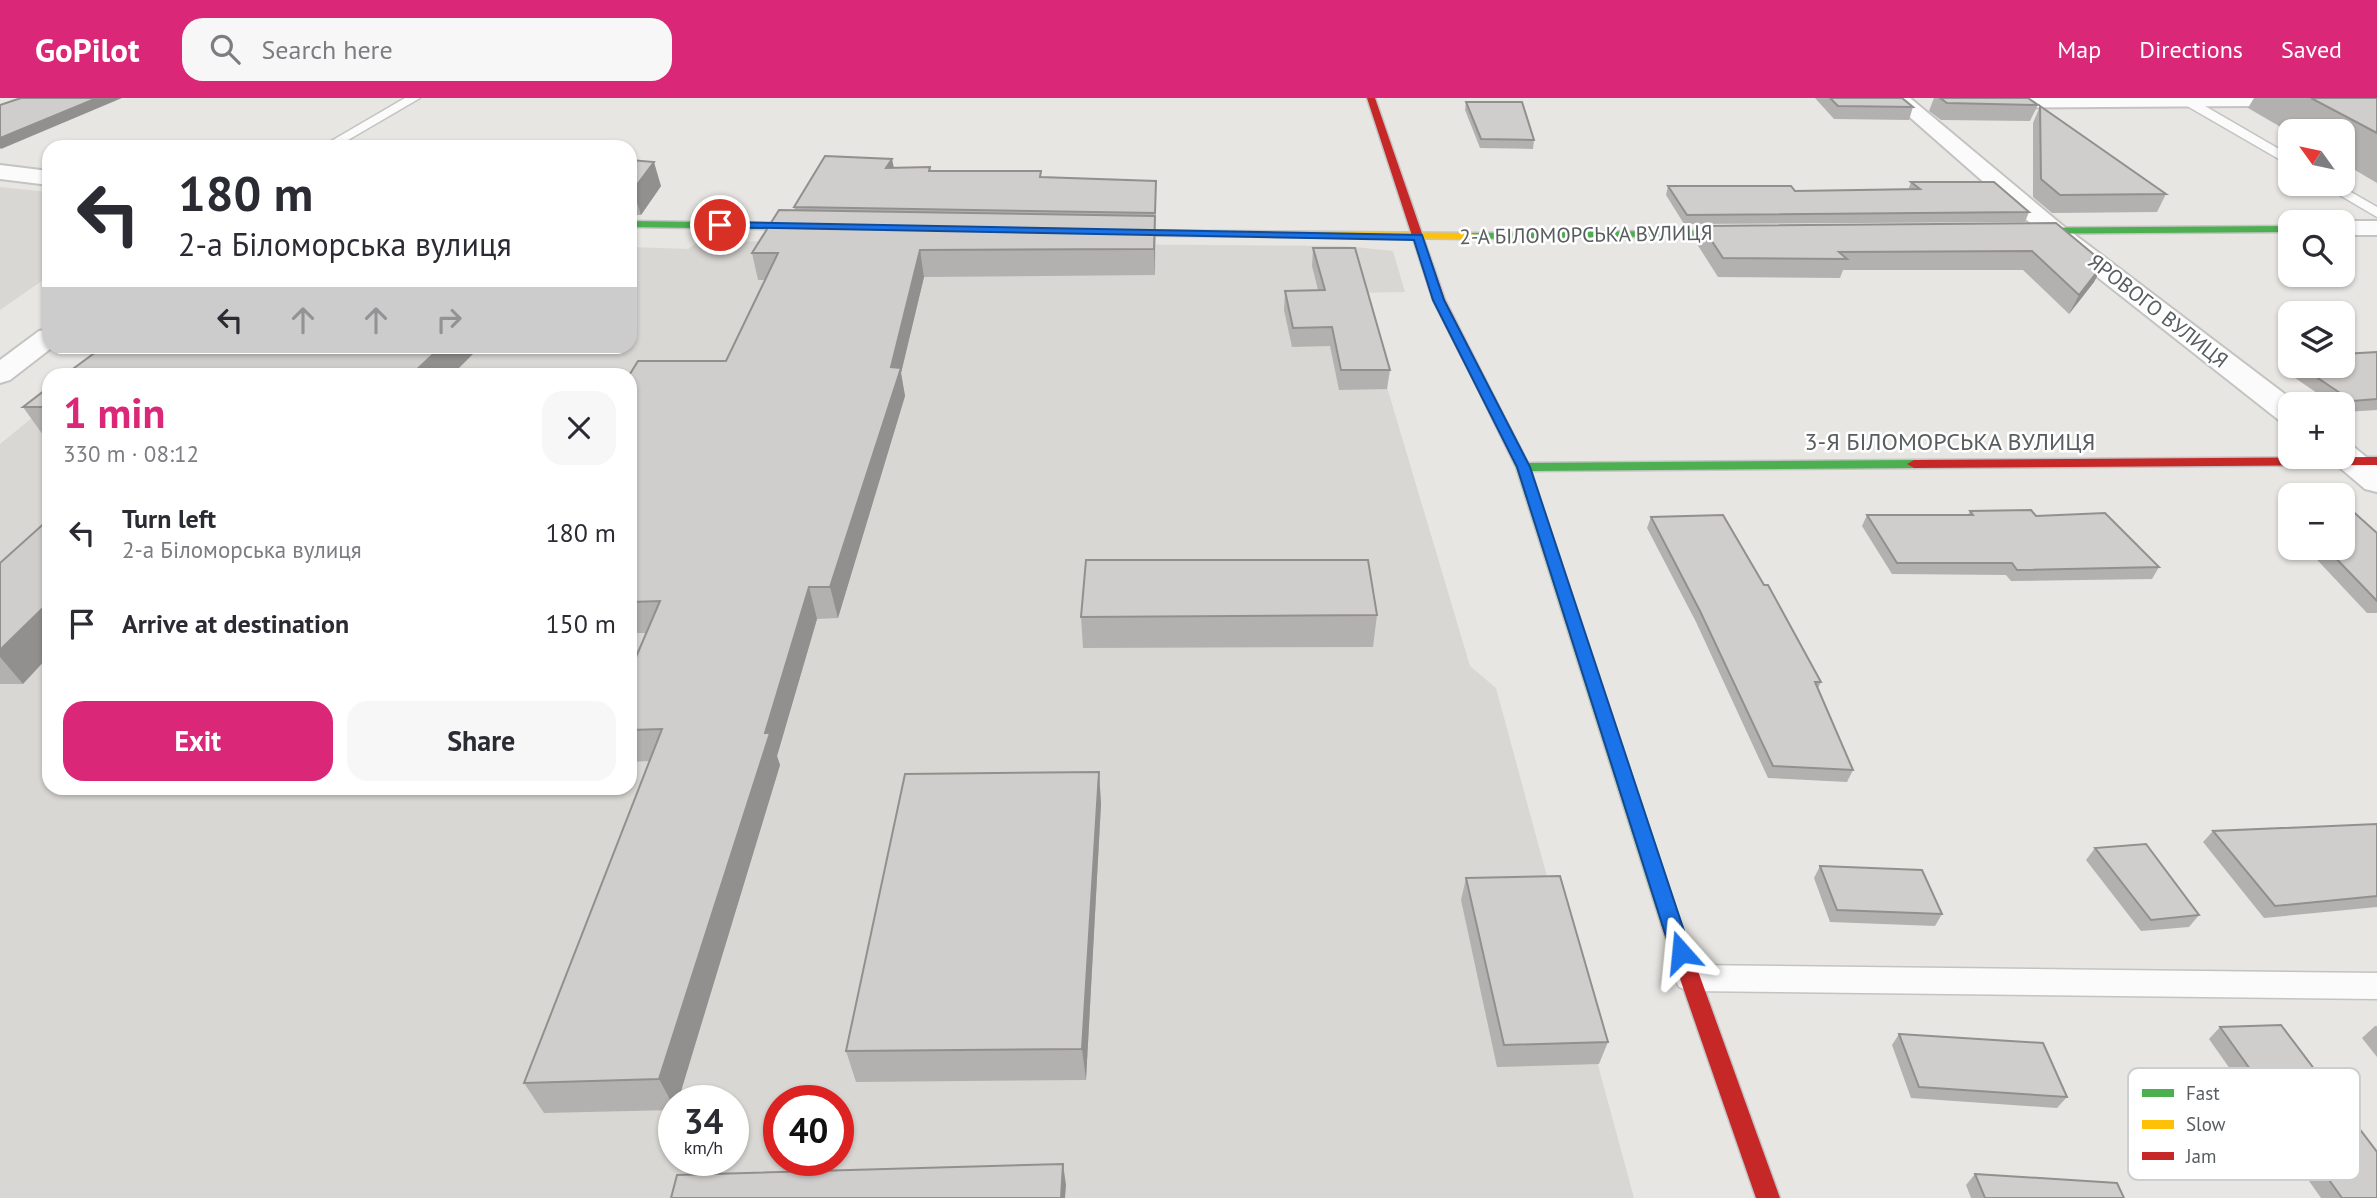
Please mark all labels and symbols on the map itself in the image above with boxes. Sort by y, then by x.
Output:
north arrow [2278,119,2356,196]
pin [690,195,750,255]
street label: 2-А БІЛОМОРСЬКА ВУЛИЦЯ [1459,219,1713,250]
street label: ЯРОВОГО ВУЛИЦЯ [2083,248,2234,374]
street label: 3-Я БІЛОМОРСЬКА ВУЛИЦЯ [1805,426,2095,457]
position arrow [1644,915,1718,989]
legend [2128,1068,2360,1180]
text: Fast [2186,1081,2220,1105]
speed limit sign: 40 [763,1085,854,1176]
text: Slow [2186,1112,2226,1136]
text: Jam [2185,1144,2216,1168]

